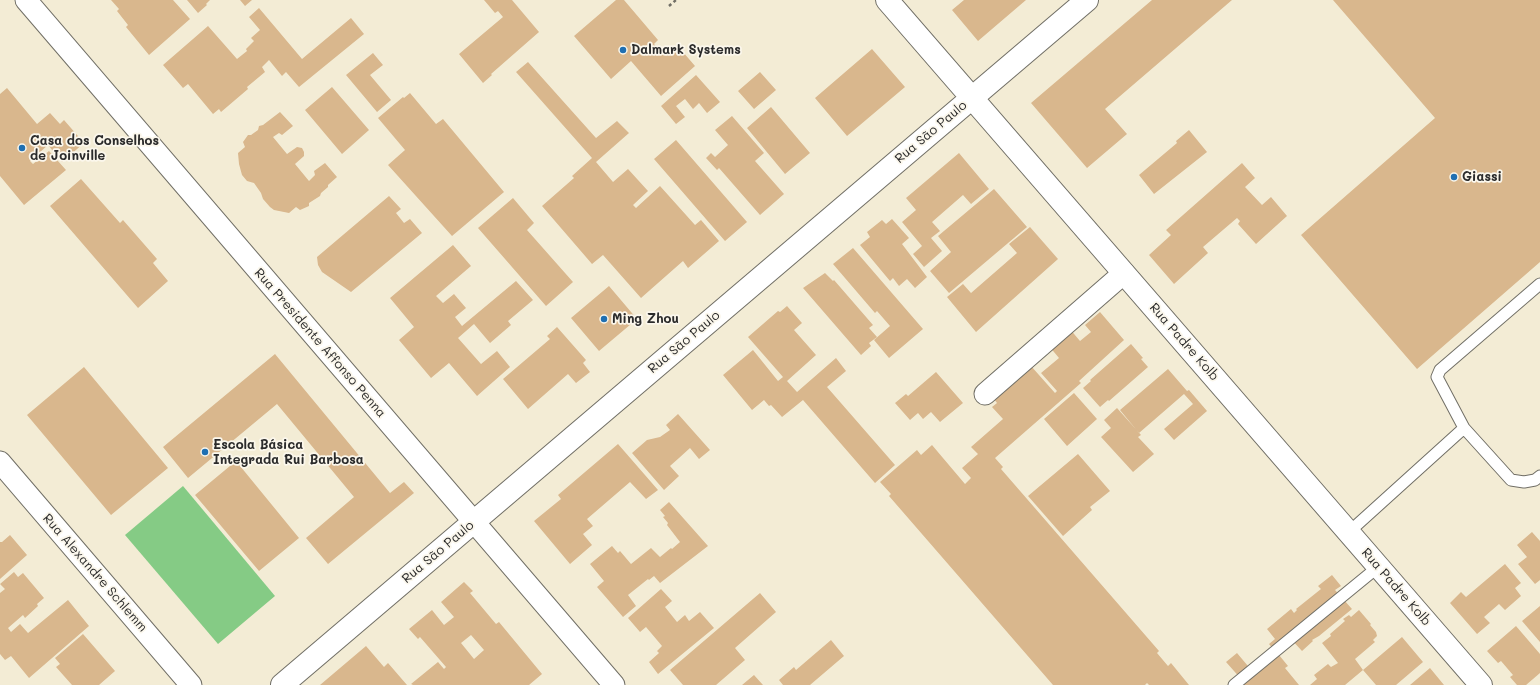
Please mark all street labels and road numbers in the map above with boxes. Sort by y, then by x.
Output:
street label: Rua São Paulo [892,97,970,167]
street label: Rua Presidente Affonso Penna [251,265,389,421]
street label: Rua Padre Kolb [1146,300,1222,384]
street label: Rua São Paulo [645,307,723,377]
street label: Rua Alexandre Schlemm [40,511,150,635]
street label: Rua São Paulo [399,517,477,587]
street label: Rua Padre Kolb [1358,545,1434,629]

